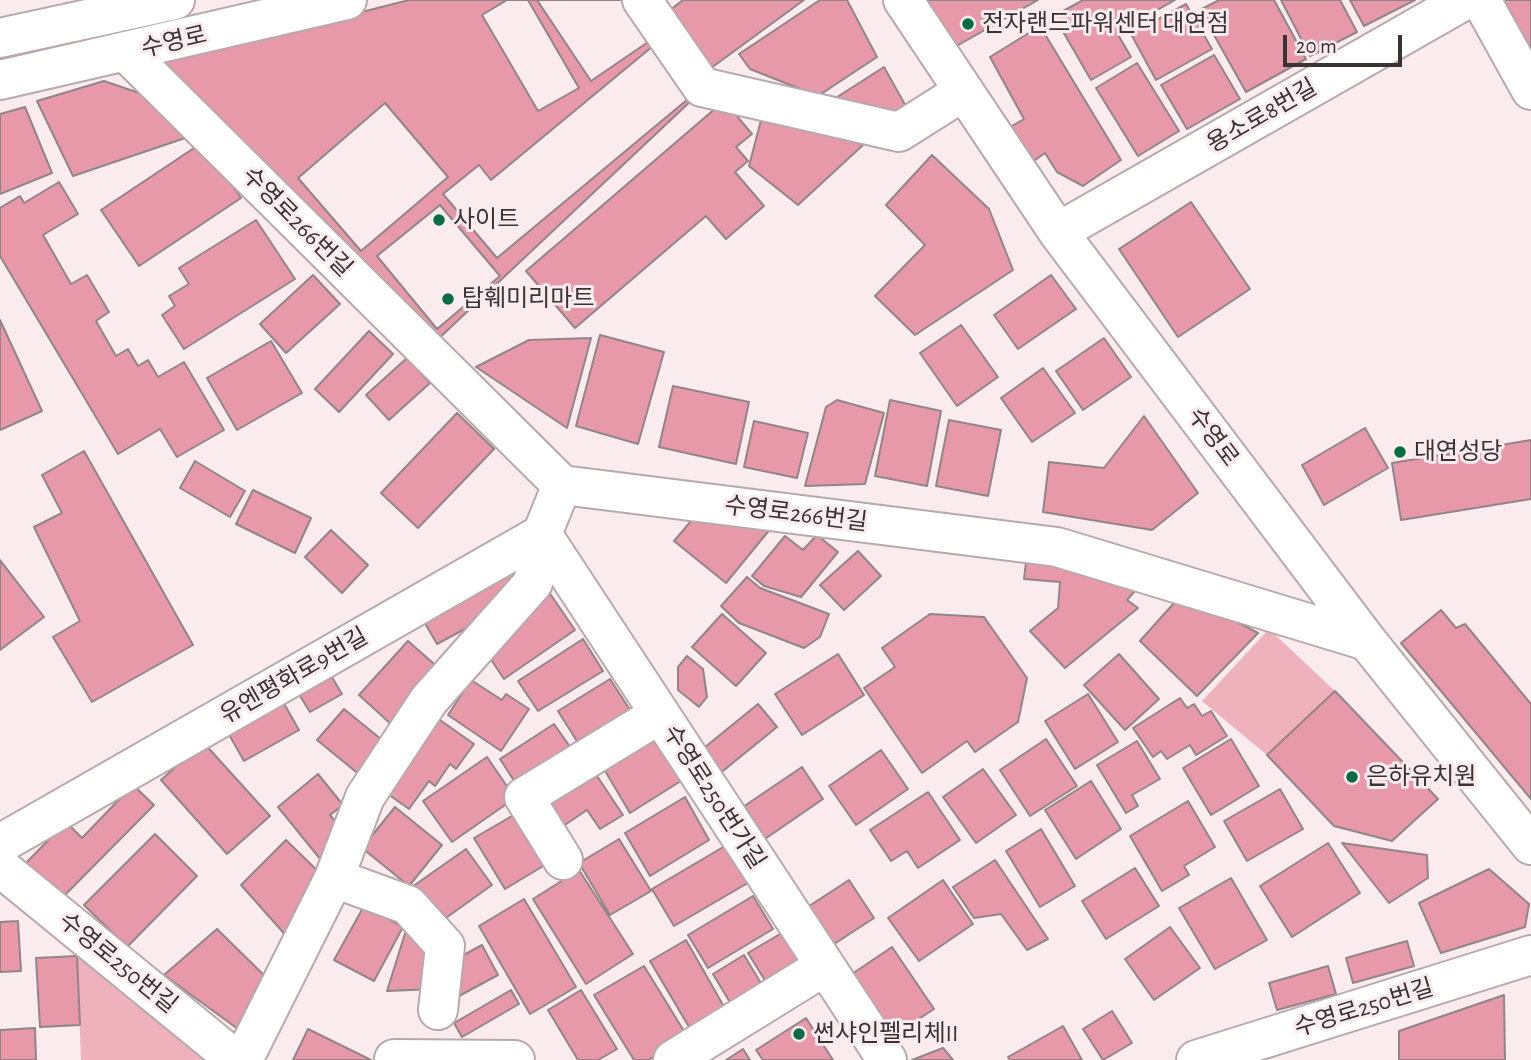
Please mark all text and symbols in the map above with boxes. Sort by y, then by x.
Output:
place label: 전자랜드파워센터 대연점 [982,10,1229,38]
marker: 전자랜드파워센터 대연점 [960,16,976,32]
street label: 수영로 [138,21,210,63]
scale bar [1286,21,1405,65]
text: 20 m [1296,36,1337,57]
street label: 용소로8번길 [1202,73,1322,159]
street label: 수영로266번길 [236,161,358,283]
place label: 사이트 [453,206,519,234]
marker: 사이트 [431,212,447,228]
place label: 탑훼미리마트 [462,285,594,313]
marker: 탑훼미리마트 [440,291,456,307]
street label: 수영로 [1182,402,1244,472]
place label: 대연성당 [1414,438,1502,466]
marker: 대연성당 [1392,444,1408,460]
street label: 수영로266번길 [723,491,869,537]
street label: 유엔평화로9번길 [215,622,373,730]
street label: 수영로250번가길 [657,720,771,874]
place label: 은하유치원 [1366,763,1476,791]
marker: 은하유치원 [1344,769,1360,785]
street label: 수영로250번길 [53,906,183,1020]
street label: 수영로250번길 [1291,973,1437,1043]
place label: 썬샤인펠리체II [813,1020,958,1048]
marker: 썬샤인펠리체II [791,1026,807,1042]

